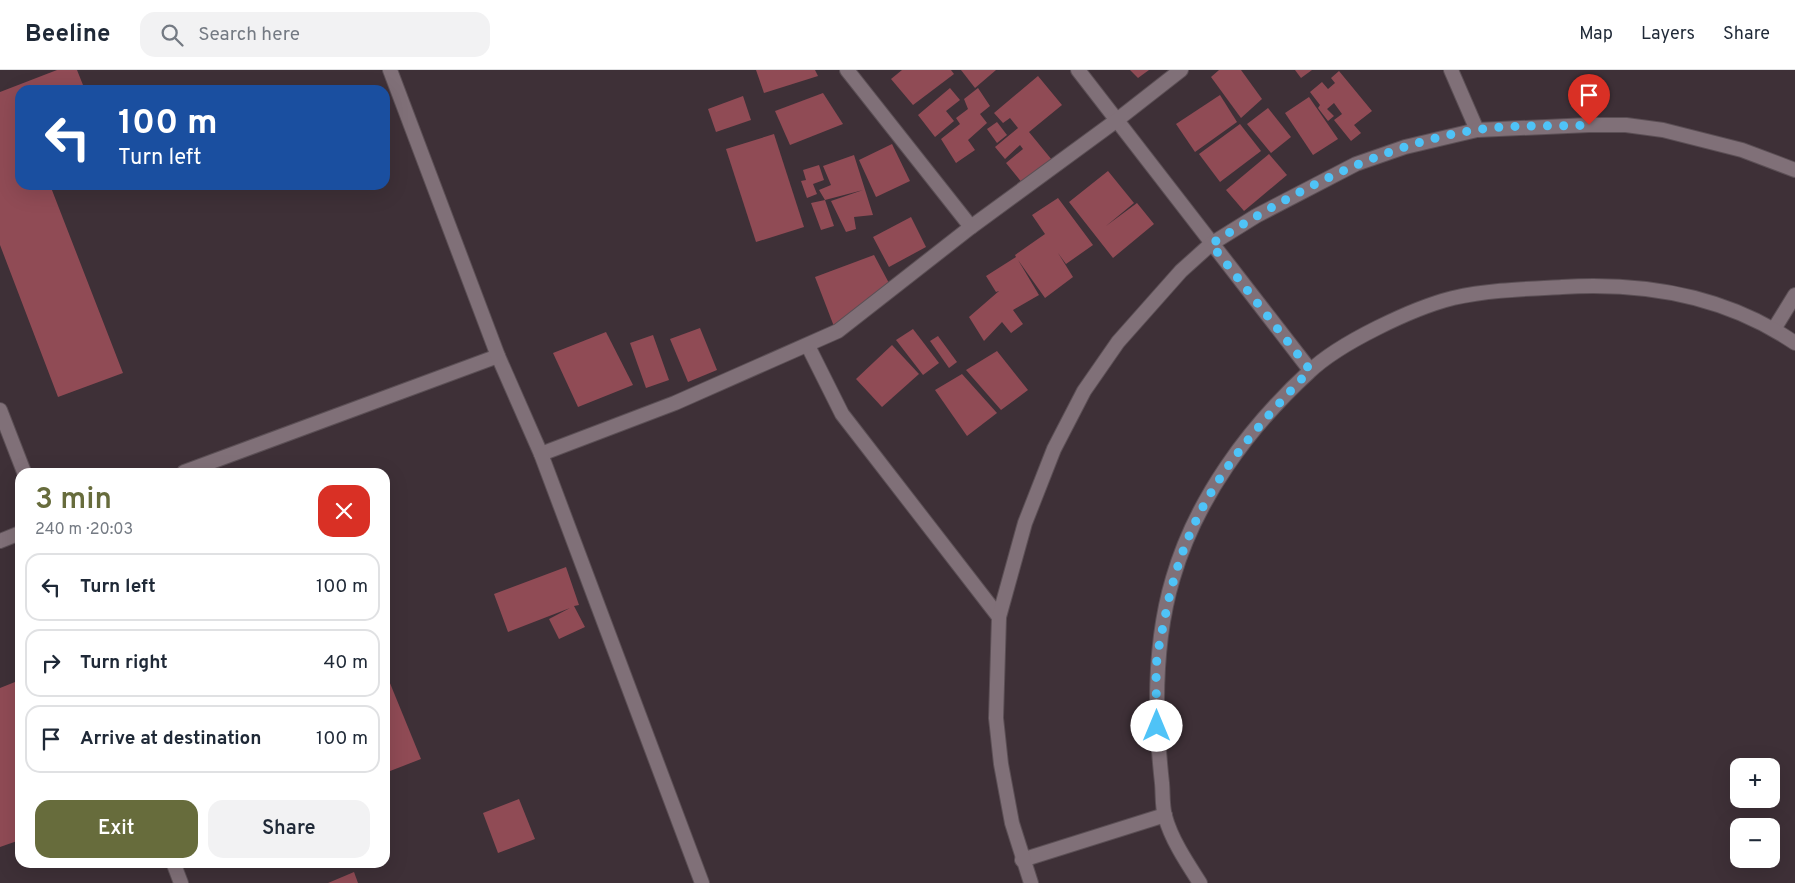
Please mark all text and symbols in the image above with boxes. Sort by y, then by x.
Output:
search box [140,12,490,57]
text: Beeline [25,20,110,50]
icon: search [158,21,186,49]
text: Search here [198,23,300,47]
text: Map [1579,23,1613,46]
text: Layers [1641,23,1695,46]
text: Share [1723,23,1770,46]
pin [1568,74,1610,125]
icon: arrive [1575,81,1603,109]
text: 100 m [118,102,218,146]
icon: left [35,105,100,170]
text: Turn left [118,145,201,172]
text: 3 min [35,482,112,519]
button: close [318,485,370,537]
text: 240 m · 20:03 [35,520,133,540]
icon: left [37,573,65,601]
text: Turn left [80,575,156,599]
text: 100 m [316,575,368,599]
icon: right [37,649,65,677]
text: Turn right [80,651,168,675]
text: 40 m [323,651,368,675]
position arrow [1130,699,1182,751]
icon: arrive [37,725,65,753]
text: Arrive at destination [80,727,261,751]
text: 100 m [316,727,368,751]
map controls [1730,758,1780,868]
button: + [1730,758,1780,808]
button: Exit [35,800,198,858]
button: Share [208,800,370,858]
button: − [1730,818,1780,868]

